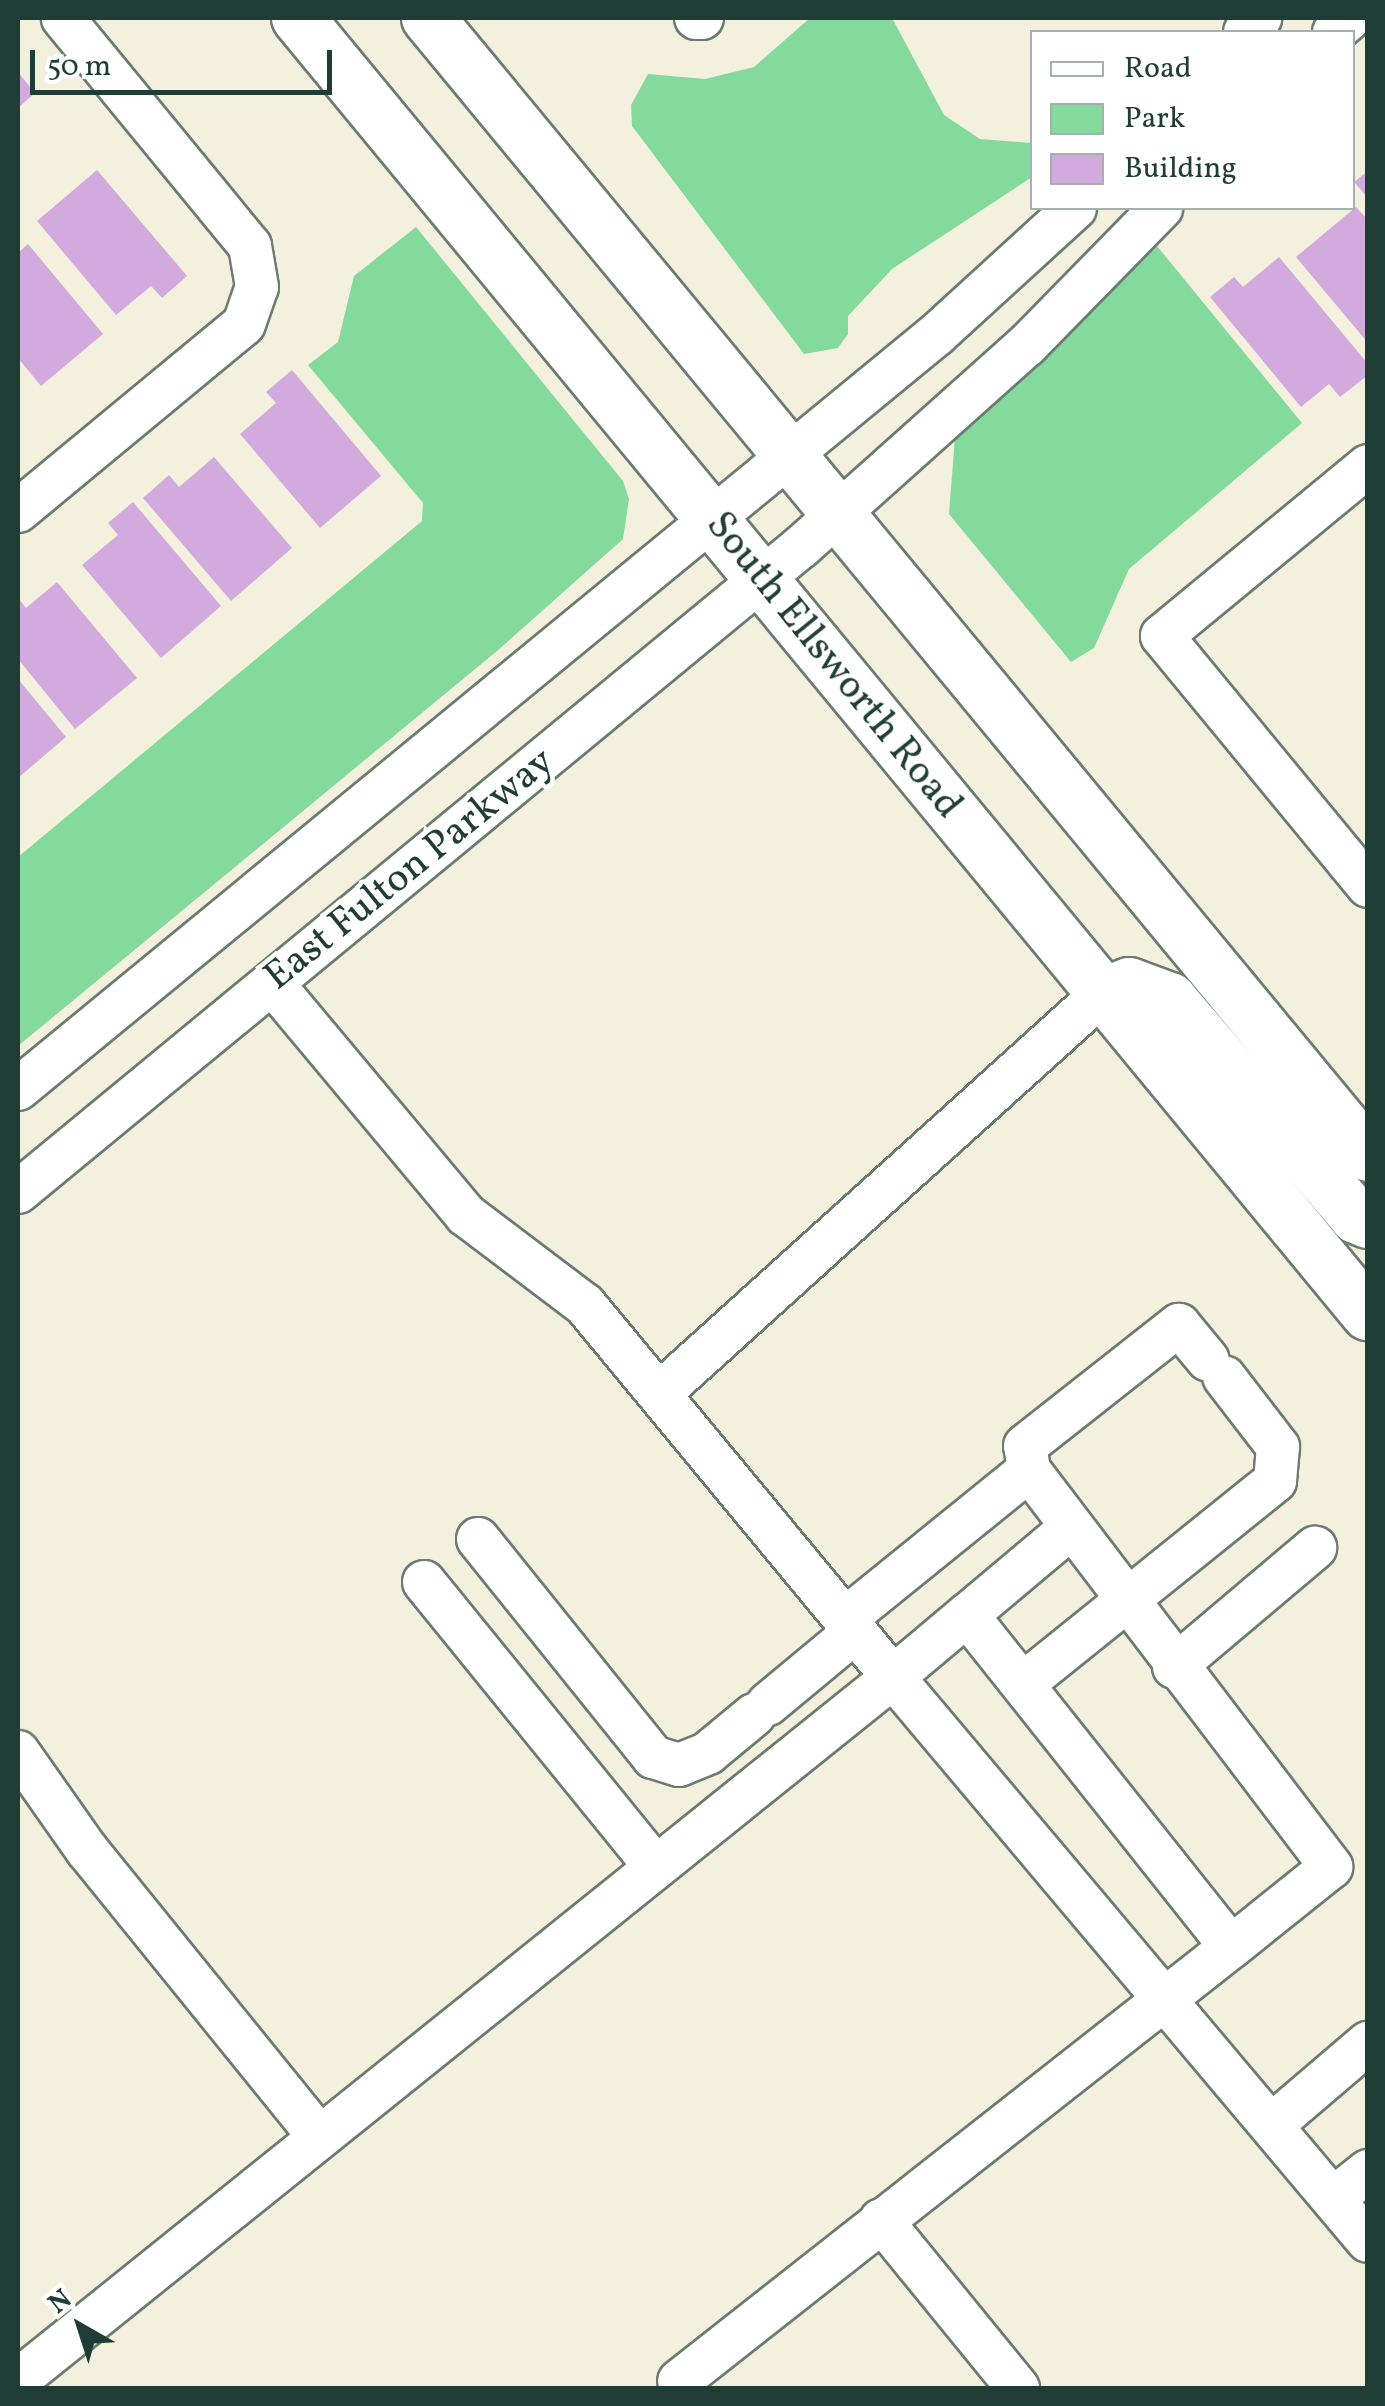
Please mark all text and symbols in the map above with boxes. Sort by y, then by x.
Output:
scale bar [35,30,338,92]
legend [1030,30,1355,210]
text: 50 m [47,46,111,88]
text: Road [1124,48,1192,90]
text: Park [1124,98,1185,140]
text: Building [1124,148,1237,190]
street label: South Ellsworth Road [695,503,971,829]
street label: East Fulton Parkway [256,738,564,1002]
north arrow [30,2276,130,2376]
text: N [41,2281,81,2324]

